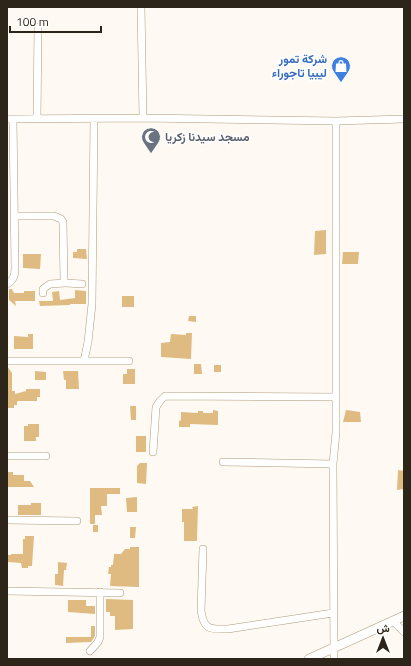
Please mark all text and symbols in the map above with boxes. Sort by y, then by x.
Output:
scale bar [10,8,101,34]
text: 100 m [16,12,49,31]
place label: شركة تمور ليبيا تاجوراء [272,49,327,82]
shop icon: شركة تمور ليبيا تاجوراء [330,55,352,83]
mosque icon: مسجد سيدنا زكريا [140,126,162,154]
place label: مسجد سيدنا زكريا [165,127,250,146]
north arrow [363,618,403,658]
text: ش [376,620,390,636]

